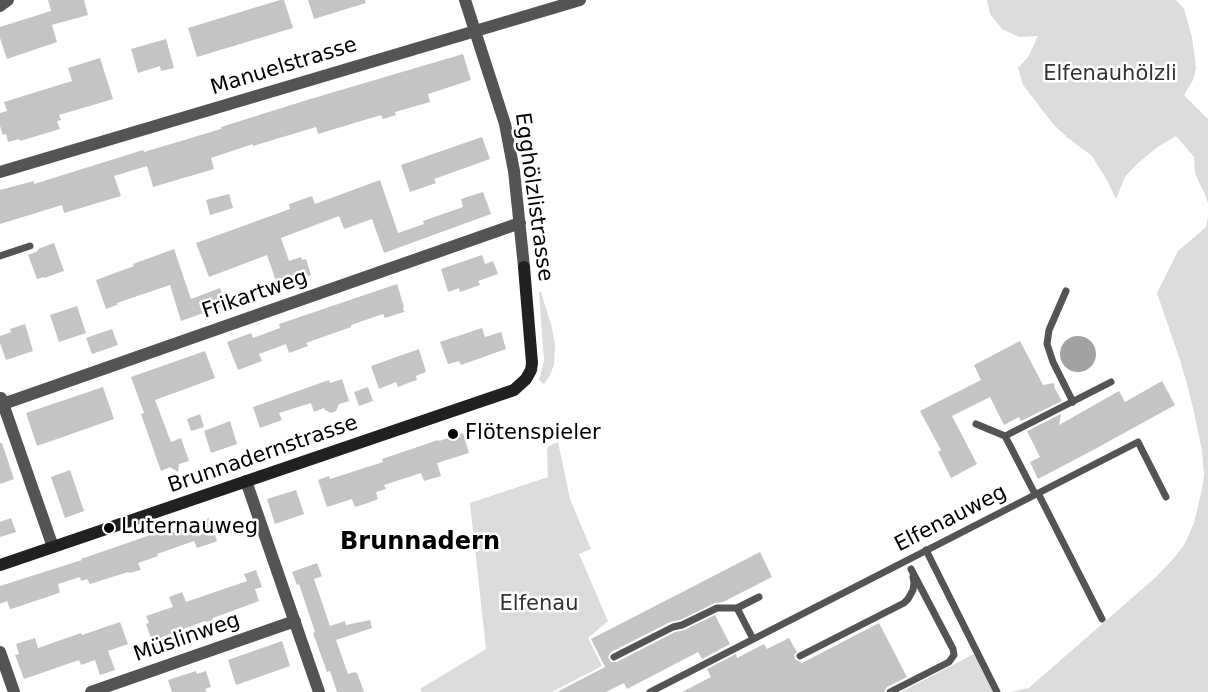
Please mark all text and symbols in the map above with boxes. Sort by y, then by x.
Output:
street label: Manuelstrasse [208,33,360,101]
park label: Elfenauhölzli [1043,62,1177,88]
street label: Egghölzlistrasse [509,111,557,283]
street label: Frikartweg [199,265,311,325]
street label: Brunnadernstrasse [165,411,361,499]
place label: Flötenspieler [465,421,601,447]
marker: Flötenspieler [446,427,460,441]
street label: Elfenauweg [891,480,1011,558]
place label: Luternauweg [121,515,258,541]
marker: Luternauweg [102,521,116,535]
district label: Brunnadern [340,529,500,557]
park label: Elfenau [500,592,578,618]
street label: Müslinweg [131,608,243,668]

